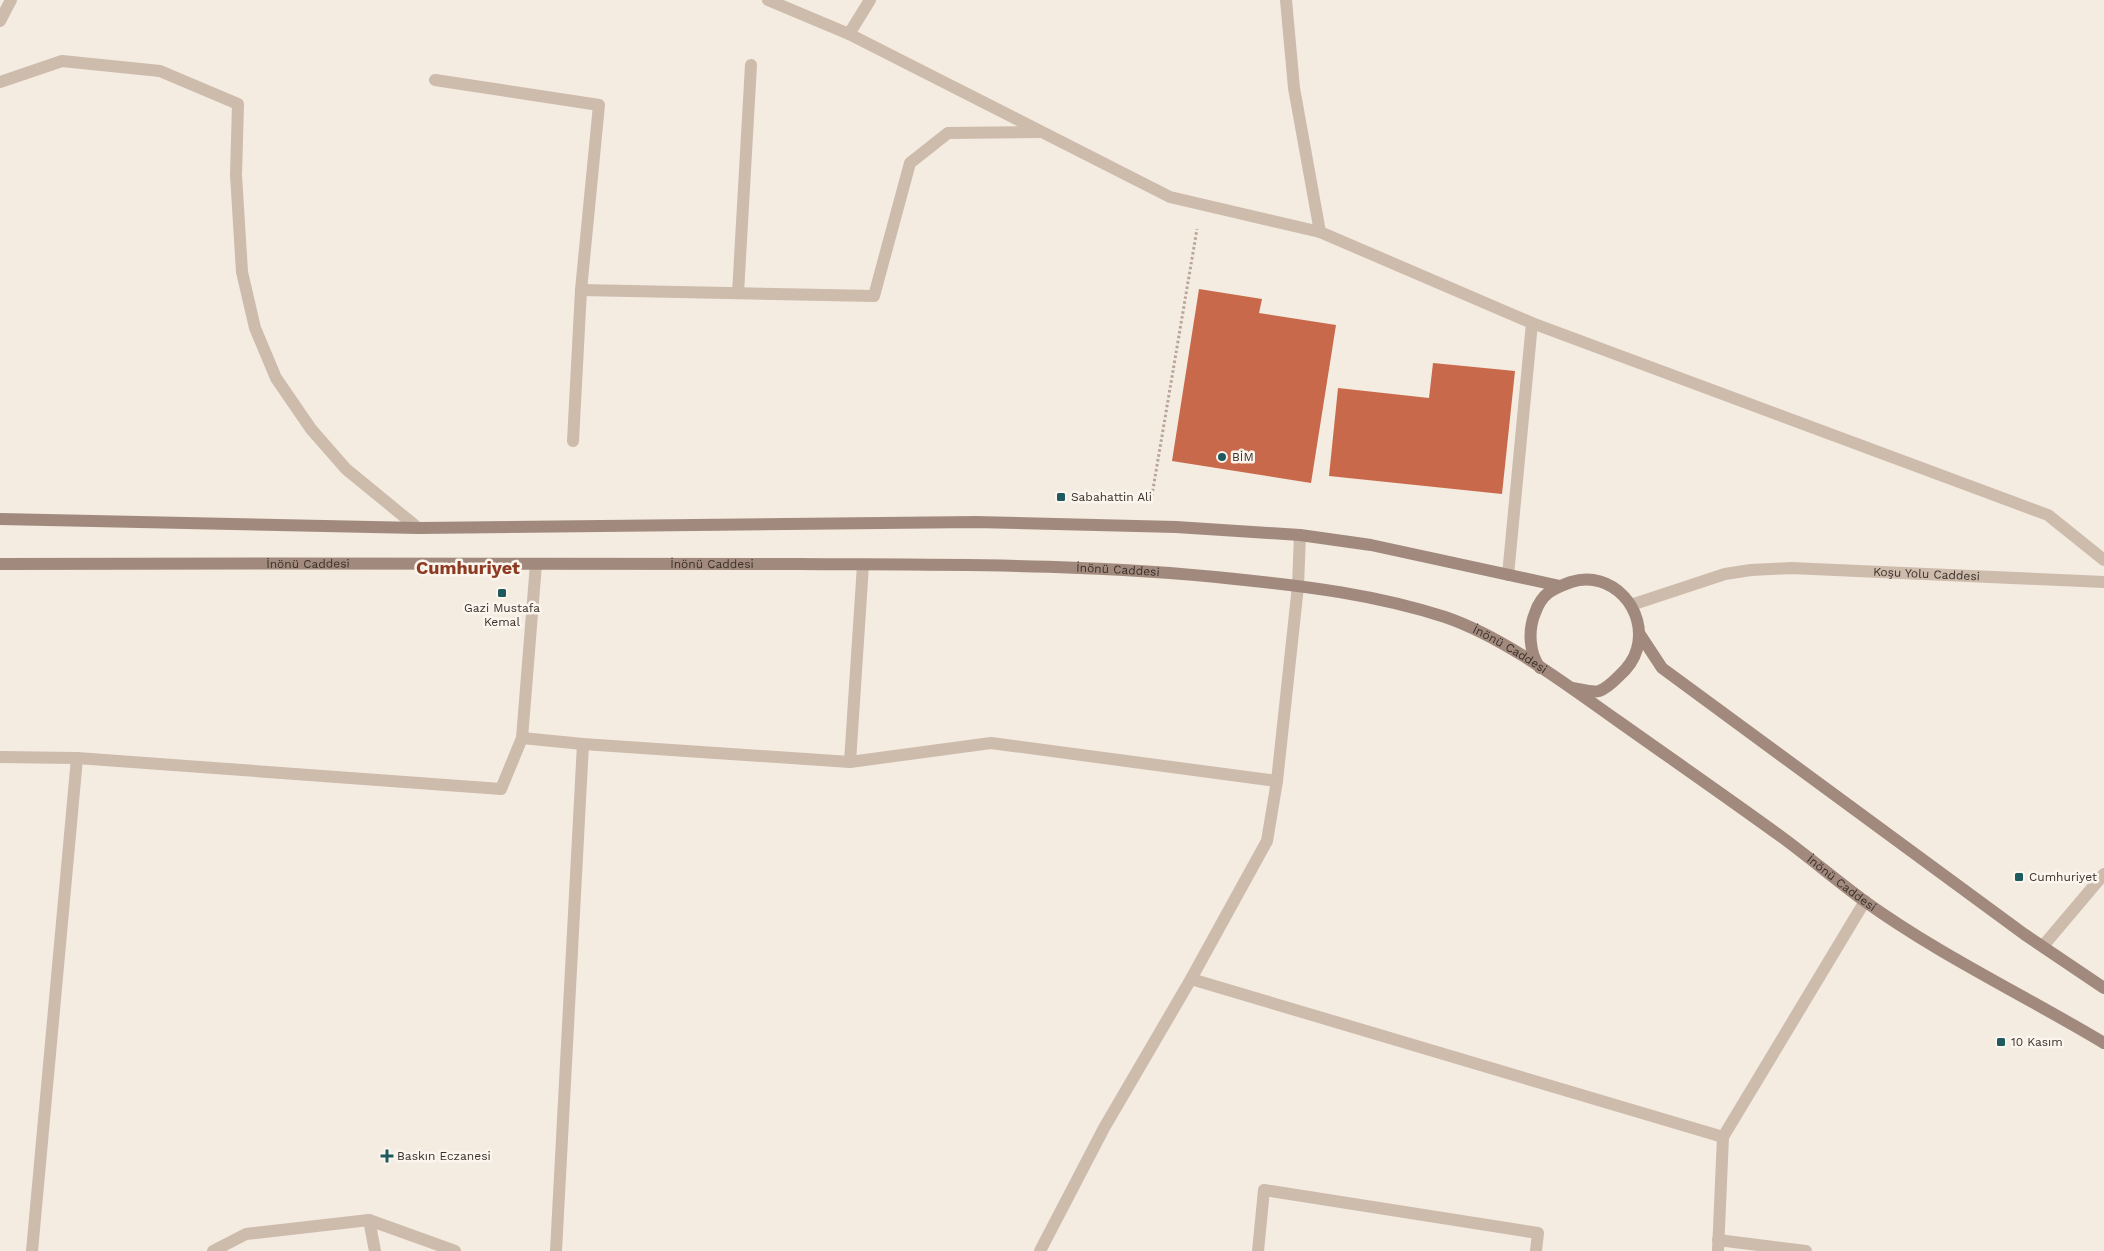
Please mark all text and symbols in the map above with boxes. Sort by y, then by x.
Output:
place label: BİM [1232,450,1254,464]
marker: BİM [1216,451,1228,463]
place label: Sabahattin Ali [1071,490,1152,504]
marker: Sabahattin Ali [1055,491,1067,503]
street label: İnönü Caddesi [266,557,350,571]
district label: Cumhuriyet [416,557,520,578]
street label: İnönü Caddesi [670,557,754,571]
street label: İnönü Caddesi [1076,561,1160,579]
street label: Koşu Yolu Caddesi [1873,565,1980,583]
marker: Gazi Mustafa Kemal [496,587,508,599]
place label: Gazi Mustafa Kemal [464,601,540,629]
street label: İnönü Caddesi [1471,622,1550,676]
street label: İnönü Caddesi [1804,852,1879,914]
place label: Cumhuriyet [2029,870,2097,884]
marker: Cumhuriyet [2013,871,2025,883]
place label: 10 Kasım [2011,1035,2063,1049]
marker: 10 Kasım [1995,1036,2007,1048]
place label: Baskın Eczanesi [397,1149,491,1163]
marker: Baskın Eczanesi [381,1150,393,1162]

